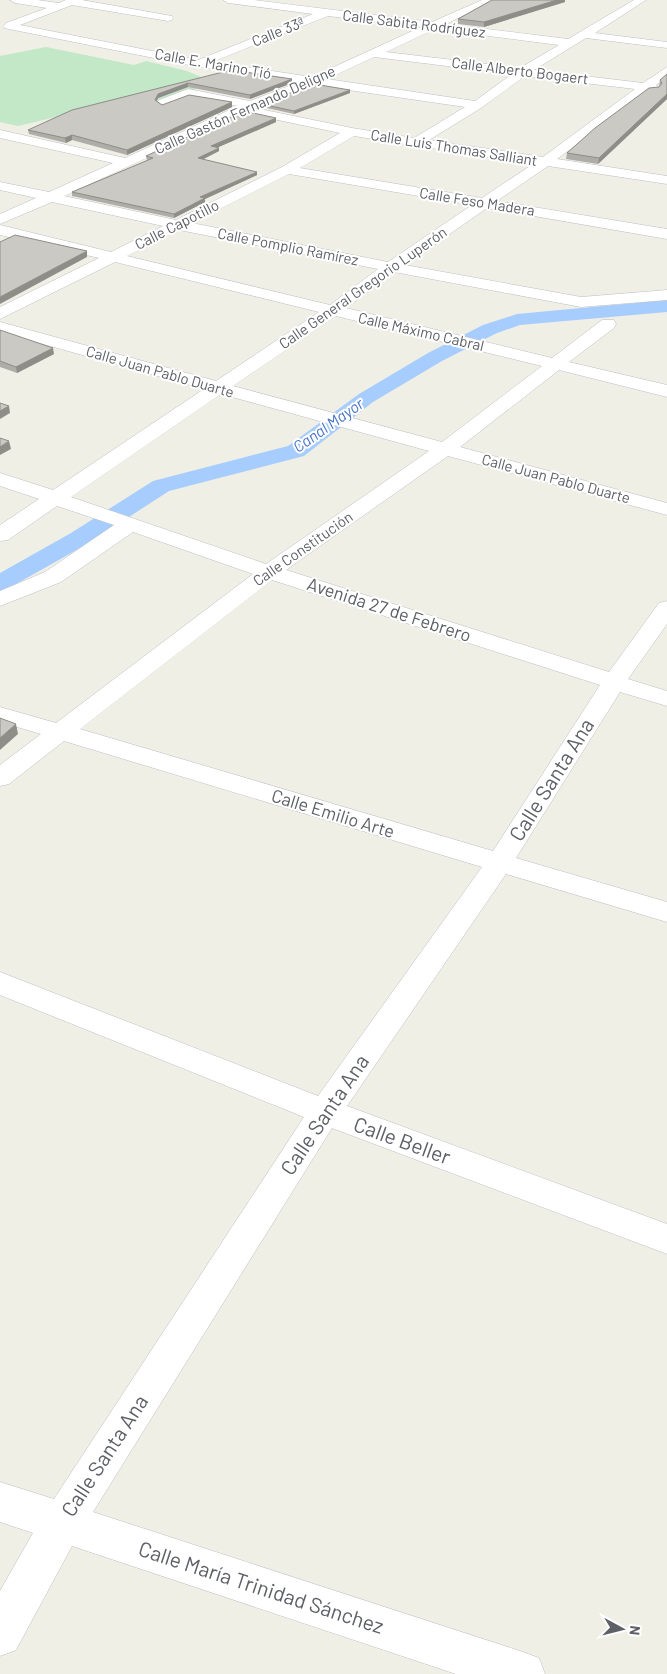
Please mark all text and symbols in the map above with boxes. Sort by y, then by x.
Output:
street label: Calle Sabita Rodríguez [342,5,487,41]
street label: Calle 33ª [249,12,307,50]
street label: Calle E. Marino Tió [154,44,273,82]
street label: Calle Alberto Bogaert [451,53,590,87]
street label: Calle Gastón Fernando Deligne [151,61,338,157]
street label: Calle Luis Thomas Salliant [370,125,539,169]
street label: Calle Feso Madera [418,183,536,219]
street label: Calle Capotillo [132,195,222,253]
street label: Calle General Gregorio Luperón [275,222,450,352]
street label: Calle Pomplio Ramírez [216,224,360,269]
street label: Calle Máximo Cabral [356,308,486,354]
street label: Calle Juan Pablo Duarte [84,341,236,401]
water label: Canal Mayor [289,393,368,456]
street label: Calle Juan Pablo Duarte [480,450,632,507]
street label: Calle Constitución [249,507,356,589]
street label: Avenida 27 de Febrero [304,572,474,646]
street label: Calle Santa Ana [503,713,598,845]
street label: Calle Emilio Arte [269,784,398,842]
street label: Calle Santa Ana [274,1049,373,1179]
street label: Calle Beller [351,1111,455,1169]
street label: Calle Santa Ana [55,1390,152,1521]
street label: Calle María Trinidad Sánchez [136,1535,387,1638]
north arrow [597,1604,647,1654]
text: N [626,1625,644,1636]

